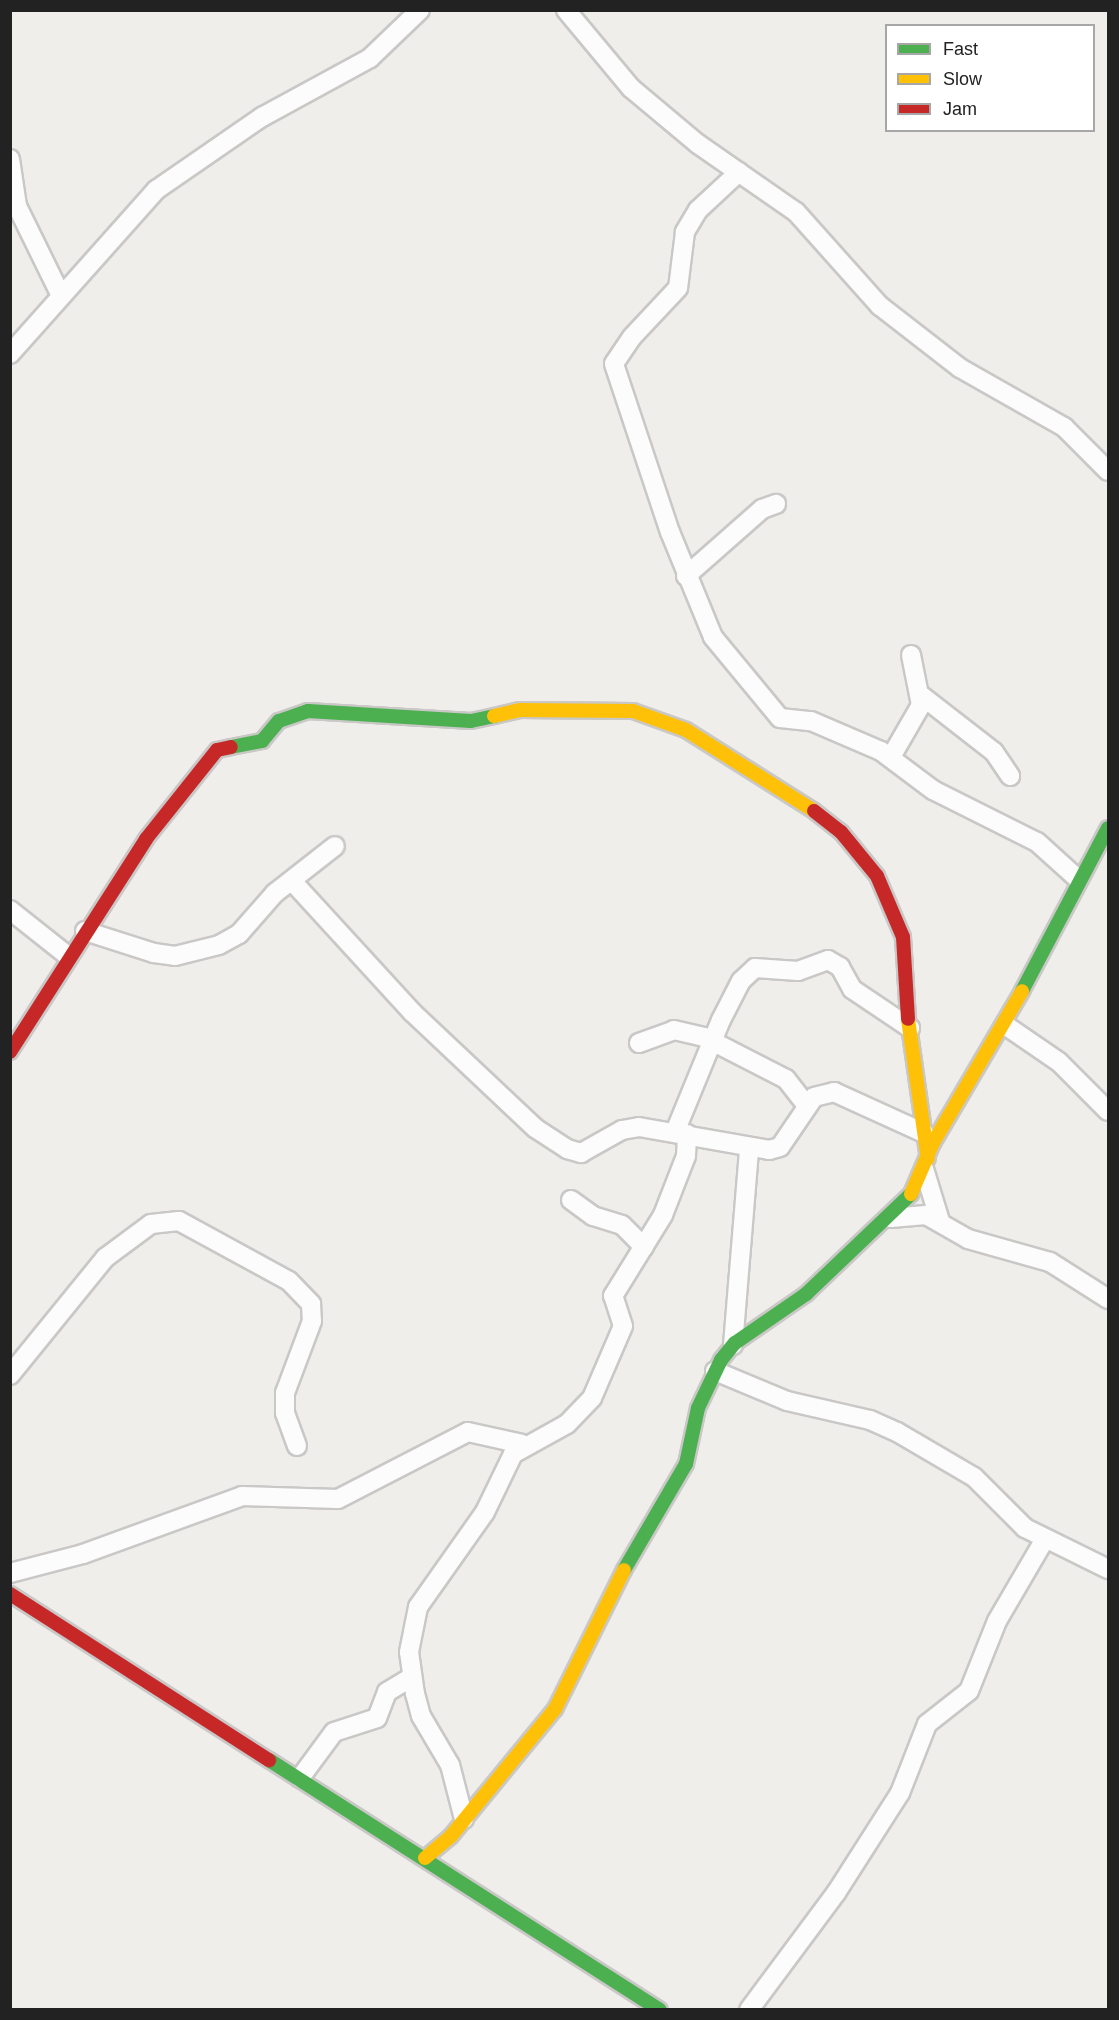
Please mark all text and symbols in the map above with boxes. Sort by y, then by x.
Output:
legend [885,24,1095,132]
text: Fast [943,39,978,59]
text: Slow [943,69,982,89]
text: Jam [943,99,977,119]

